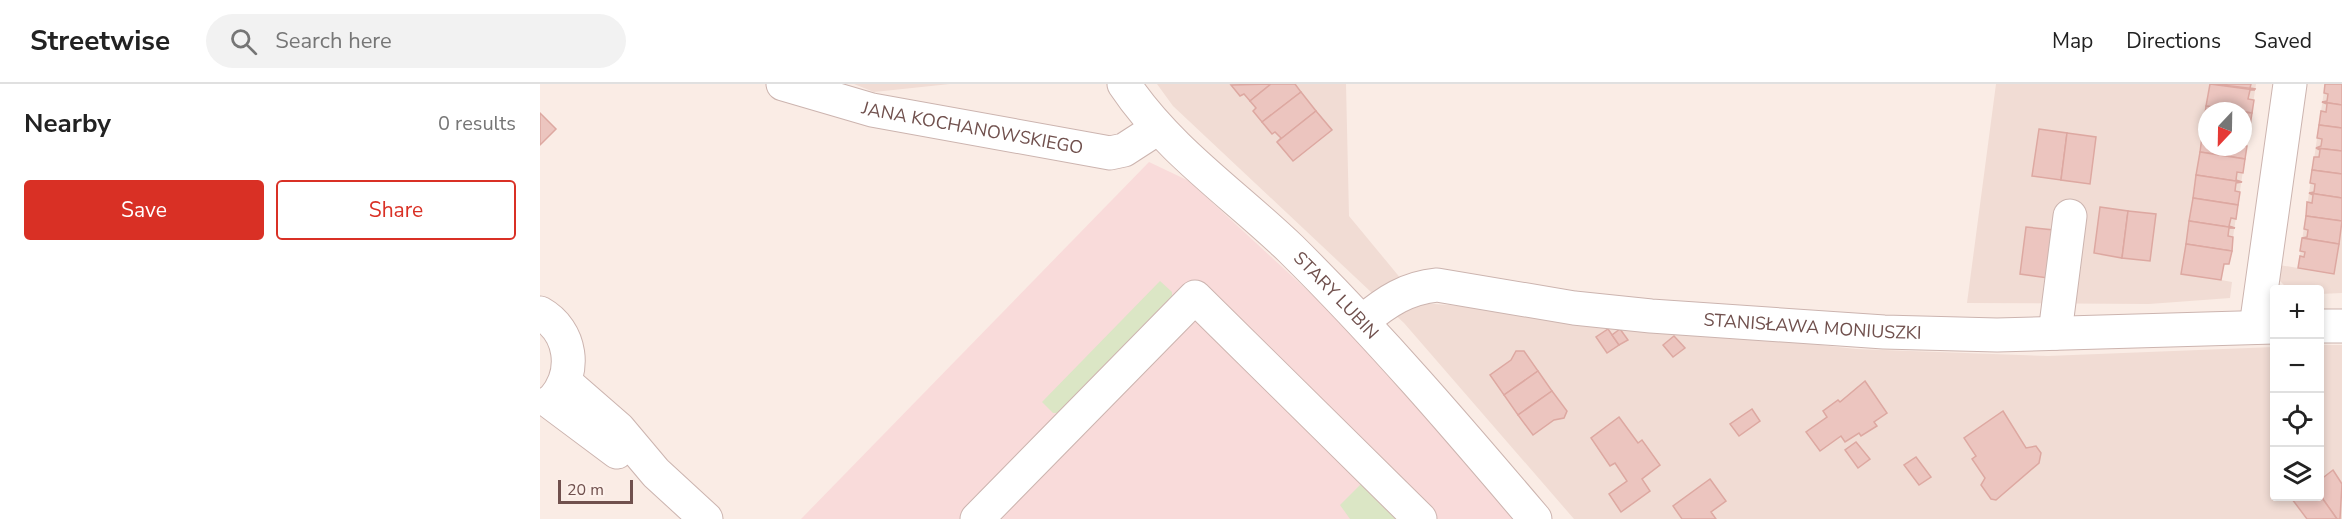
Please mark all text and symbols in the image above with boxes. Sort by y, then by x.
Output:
search box [206,14,626,68]
text: Streetwise [30,22,170,60]
icon: search [227,25,260,58]
text: Search here [275,26,392,56]
text: Map [2052,27,2093,55]
text: Directions [2126,27,2221,55]
text: Saved [2254,27,2312,55]
street label: JANA KOCHANOWSKIEGO [858,95,1085,160]
north arrow [2198,102,2252,156]
text: Nearby [24,106,111,141]
text: 0 results [438,110,516,137]
button: Save [24,180,264,240]
button: Share [276,180,516,240]
street label: STARY LUBIN [1288,246,1384,344]
map controls [2270,285,2324,501]
button: + [2270,285,2324,339]
street label: STANISŁAWA MONIUSZKI [1703,308,1922,345]
button: − [2270,339,2324,393]
button: locate [2270,393,2324,447]
button: layers [2270,447,2324,501]
scale bar [558,477,633,504]
text: 20 m [567,479,604,501]

